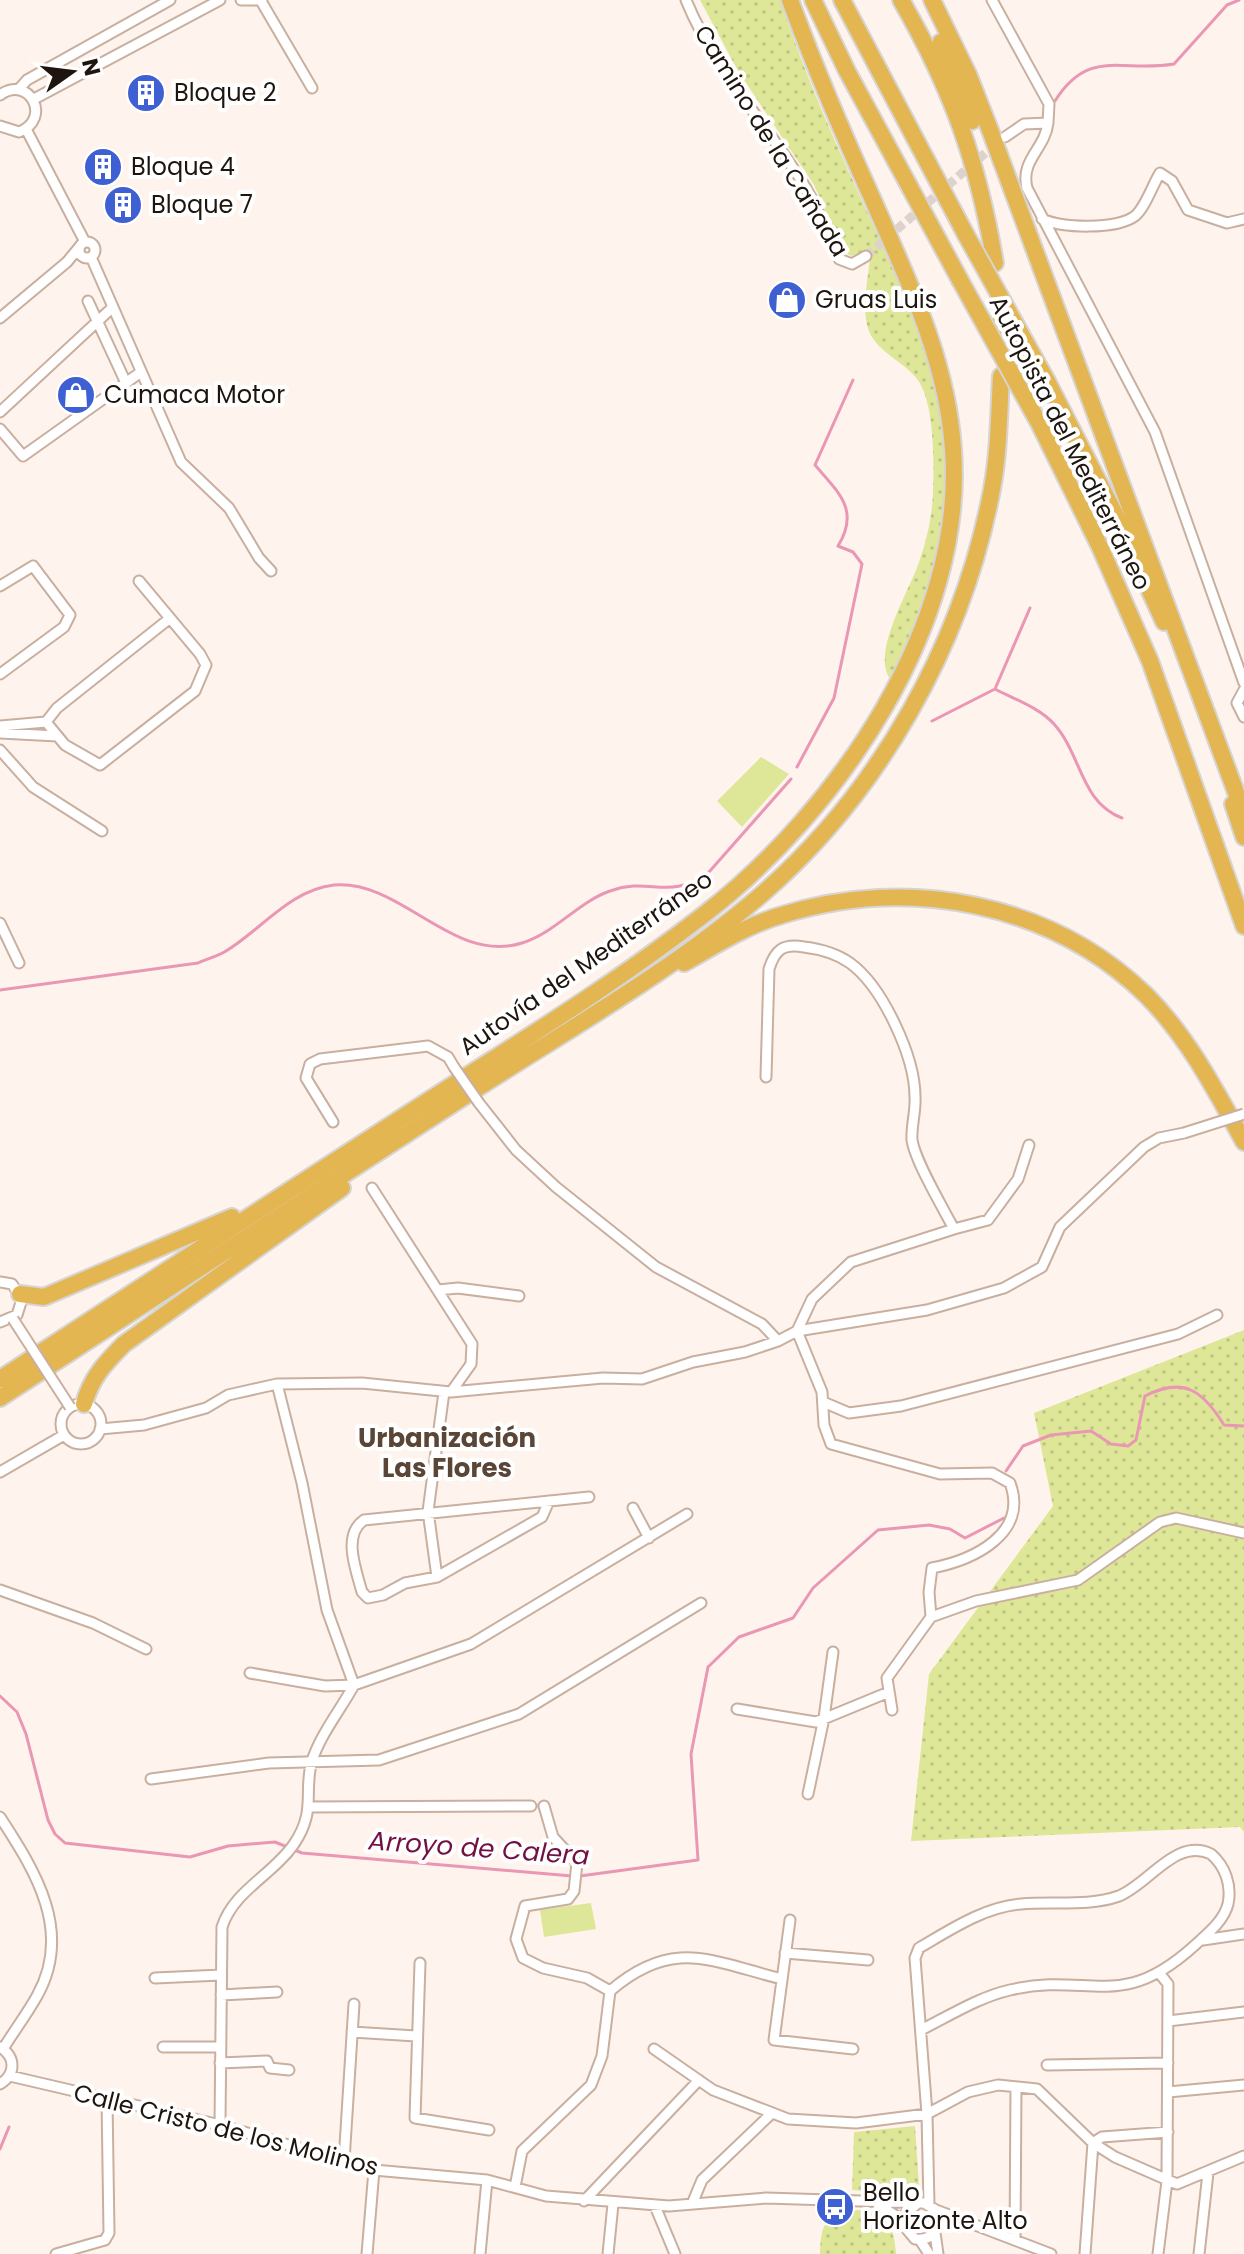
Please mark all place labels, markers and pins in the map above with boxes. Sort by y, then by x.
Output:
building icon: Bloque 2 [125,72,167,114]
place label: Bloque 2 [174,76,277,109]
building icon: Bloque 4 [82,146,124,188]
place label: Bloque 4 [131,150,235,183]
building icon: Bloque 7 [102,184,144,226]
place label: Bloque 7 [151,188,253,221]
shop icon: Gruas Luis [766,279,808,321]
place label: Gruas Luis [815,283,937,316]
shop icon: Cumaca Motor [55,374,97,416]
place label: Cumaca Motor [104,378,285,411]
place label: Bello Horizonte Alto [863,2176,1028,2237]
bus stop icon: Bello Horizonte Alto [814,2186,856,2228]

